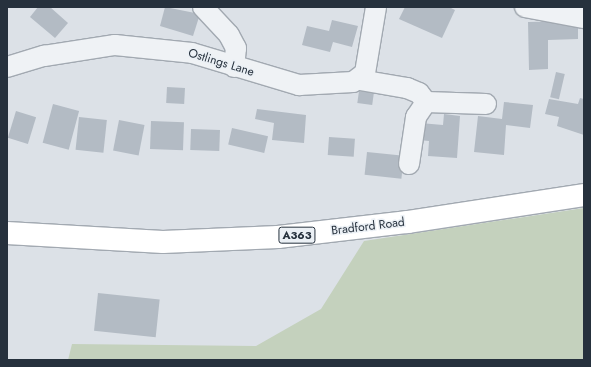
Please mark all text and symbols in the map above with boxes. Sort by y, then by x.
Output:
street label: Ostlings Lane [186,46,256,80]
street label: Bradford Road [330,215,406,239]
road number: A363 [278,226,316,244]

